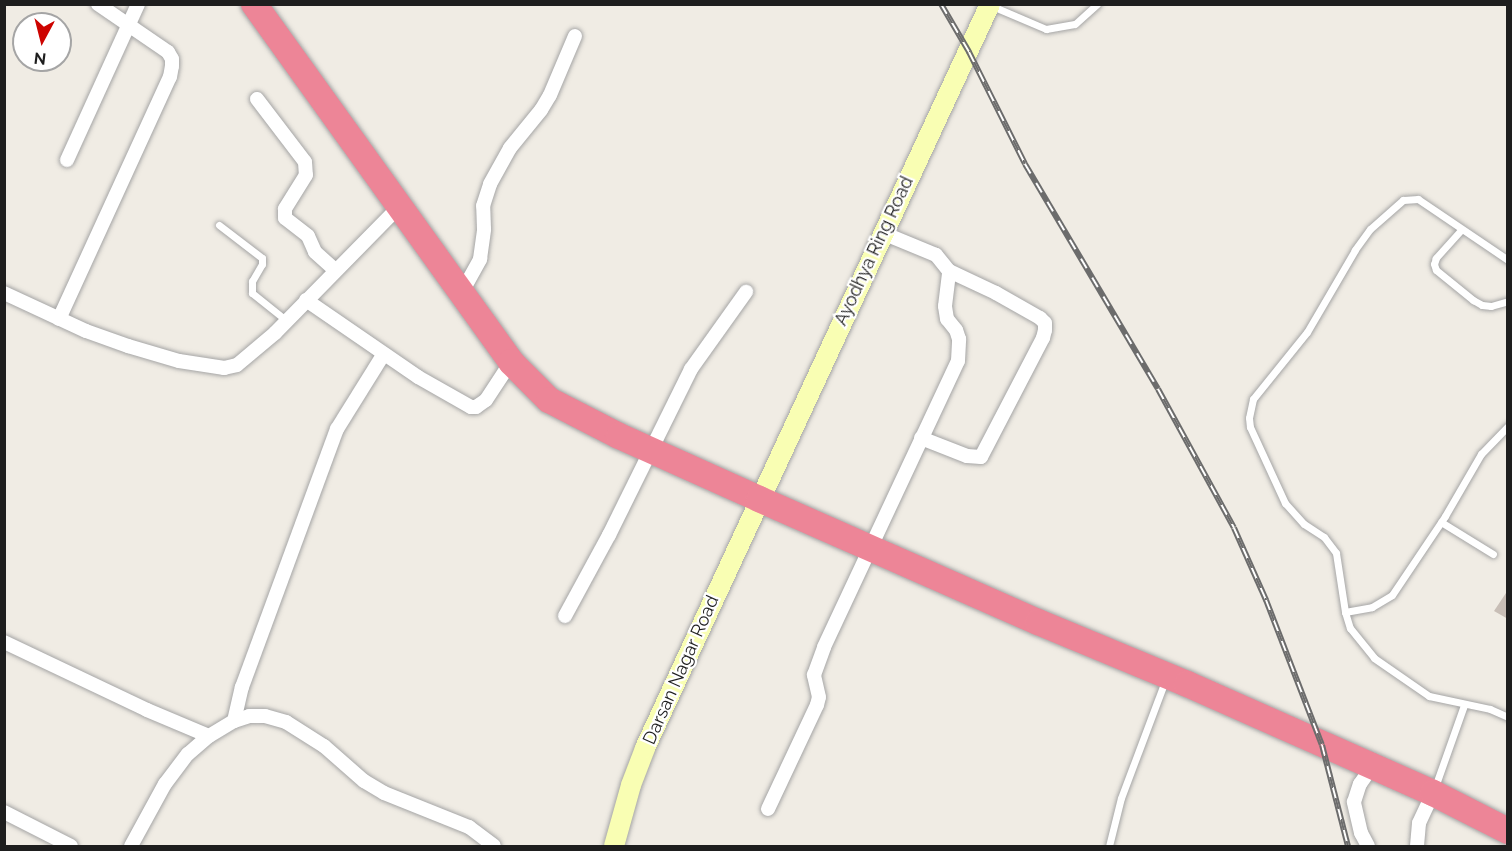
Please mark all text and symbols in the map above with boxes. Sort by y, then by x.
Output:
north arrow [12,12,72,72]
text: N [33,48,47,69]
street label: Ayodhya Ring Road [830,173,918,329]
street label: Darsan Nagar Road [638,592,724,748]

